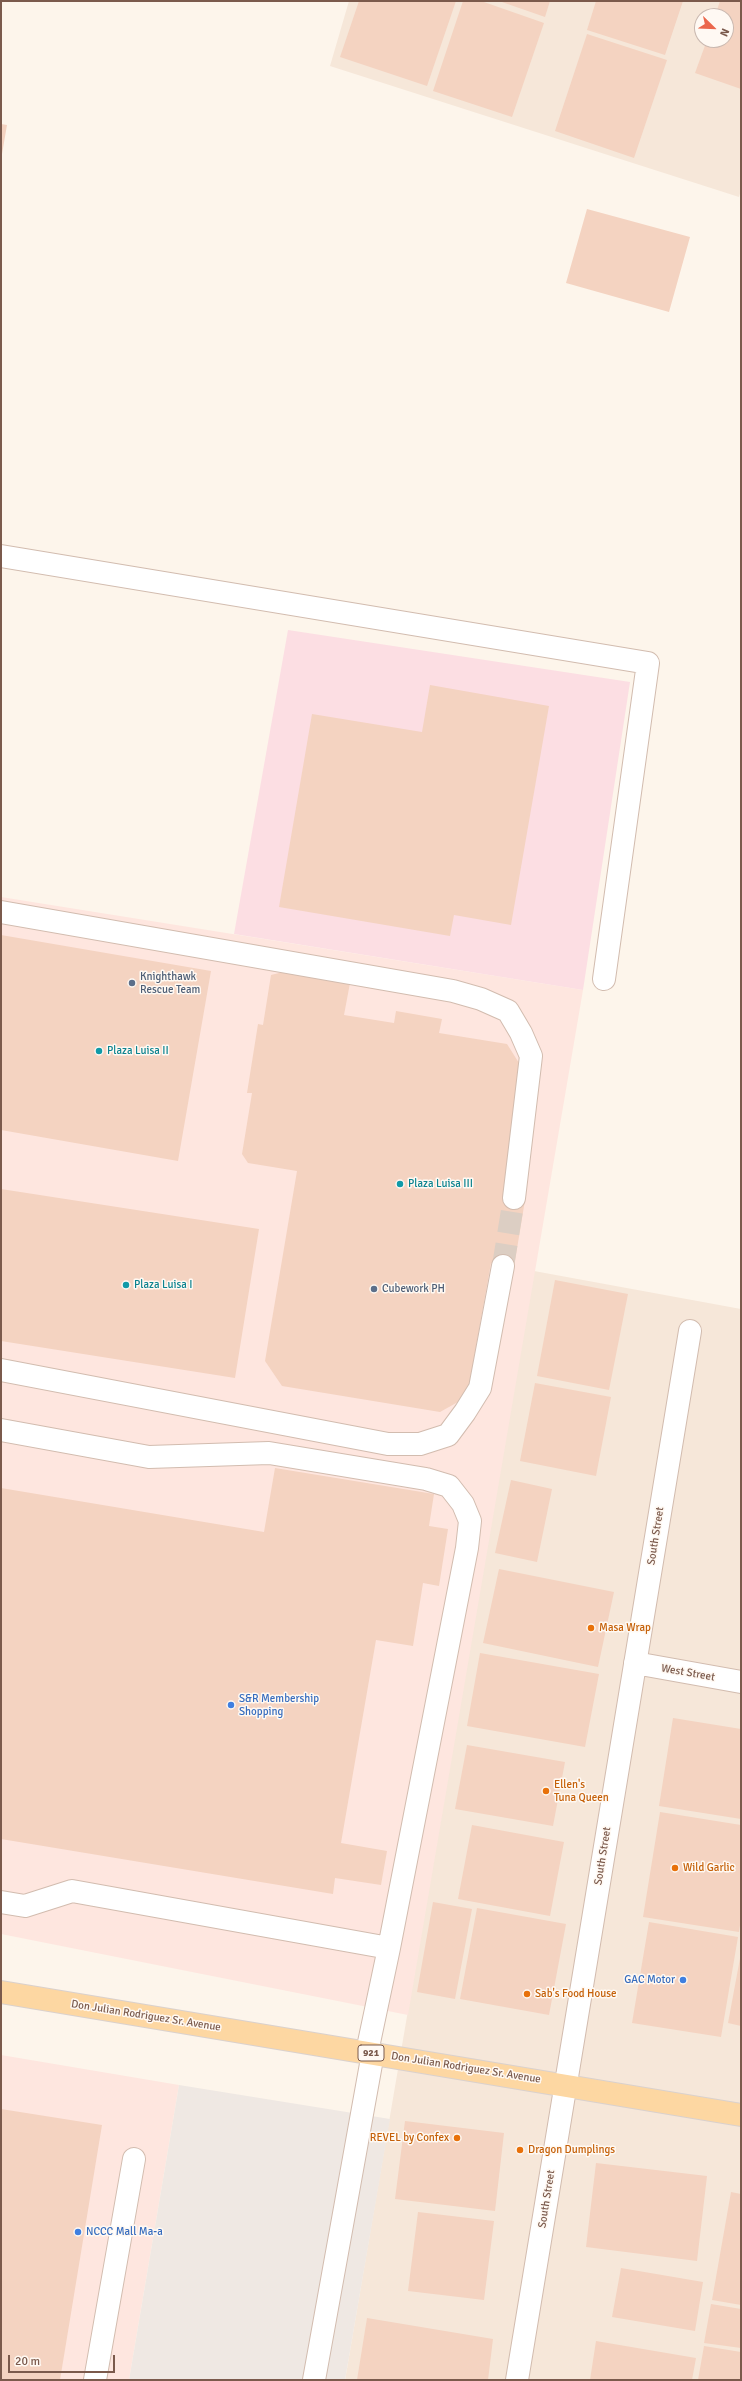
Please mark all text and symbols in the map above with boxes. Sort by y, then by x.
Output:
north arrow [694,8,734,48]
text: N [717,26,732,39]
place label: Knighthawk Rescue Team [140,970,200,996]
marker: Knighthawk Rescue Team [127,978,137,988]
place label: Plaza Luisa II [107,1044,169,1058]
marker: Plaza Luisa II [94,1046,104,1056]
place label: Plaza Luisa III [408,1177,473,1191]
marker: Plaza Luisa III [395,1179,405,1189]
place label: Plaza Luisa I [134,1278,192,1292]
marker: Plaza Luisa I [121,1280,131,1290]
place label: Cubework PH [382,1282,445,1296]
marker: Cubework PH [369,1284,379,1294]
street label: South Street [645,1506,667,1566]
place label: Masa Wrap [599,1621,651,1635]
marker: Masa Wrap [586,1623,596,1633]
street label: West Street [660,1662,716,1684]
place label: S&R Membership Shopping [239,1692,319,1718]
marker: S&R Membership Shopping [226,1700,236,1710]
place label: Ellen's Tuna Queen [554,1778,609,1804]
marker: Ellen's Tuna Queen [541,1786,551,1796]
street label: South Street [592,1826,614,1886]
place label: Wild Garlic [683,1861,735,1875]
marker: Wild Garlic [670,1863,680,1873]
place label: GAC Motor [624,1973,675,1987]
marker: GAC Motor [678,1975,688,1985]
place label: Sab's Food House [535,1987,617,2001]
marker: Sab's Food House [522,1989,532,1999]
street label: Don Julian Rodriguez Sr. Avenue [70,1998,222,2034]
road number: 921 [358,2045,384,2061]
street label: Don Julian Rodriguez Sr. Avenue [390,2050,542,2086]
place label: REVEL by Confex [370,2131,449,2145]
marker: REVEL by Confex [452,2133,462,2143]
place label: Dragon Dumplings [528,2143,615,2157]
marker: Dragon Dumplings [515,2145,525,2155]
street label: South Street [536,2169,558,2229]
place label: NCCC Mall Ma-a [86,2225,163,2239]
marker: NCCC Mall Ma-a [73,2227,83,2237]
scale bar [10,2347,117,2373]
text: 20 m [15,2354,40,2369]

